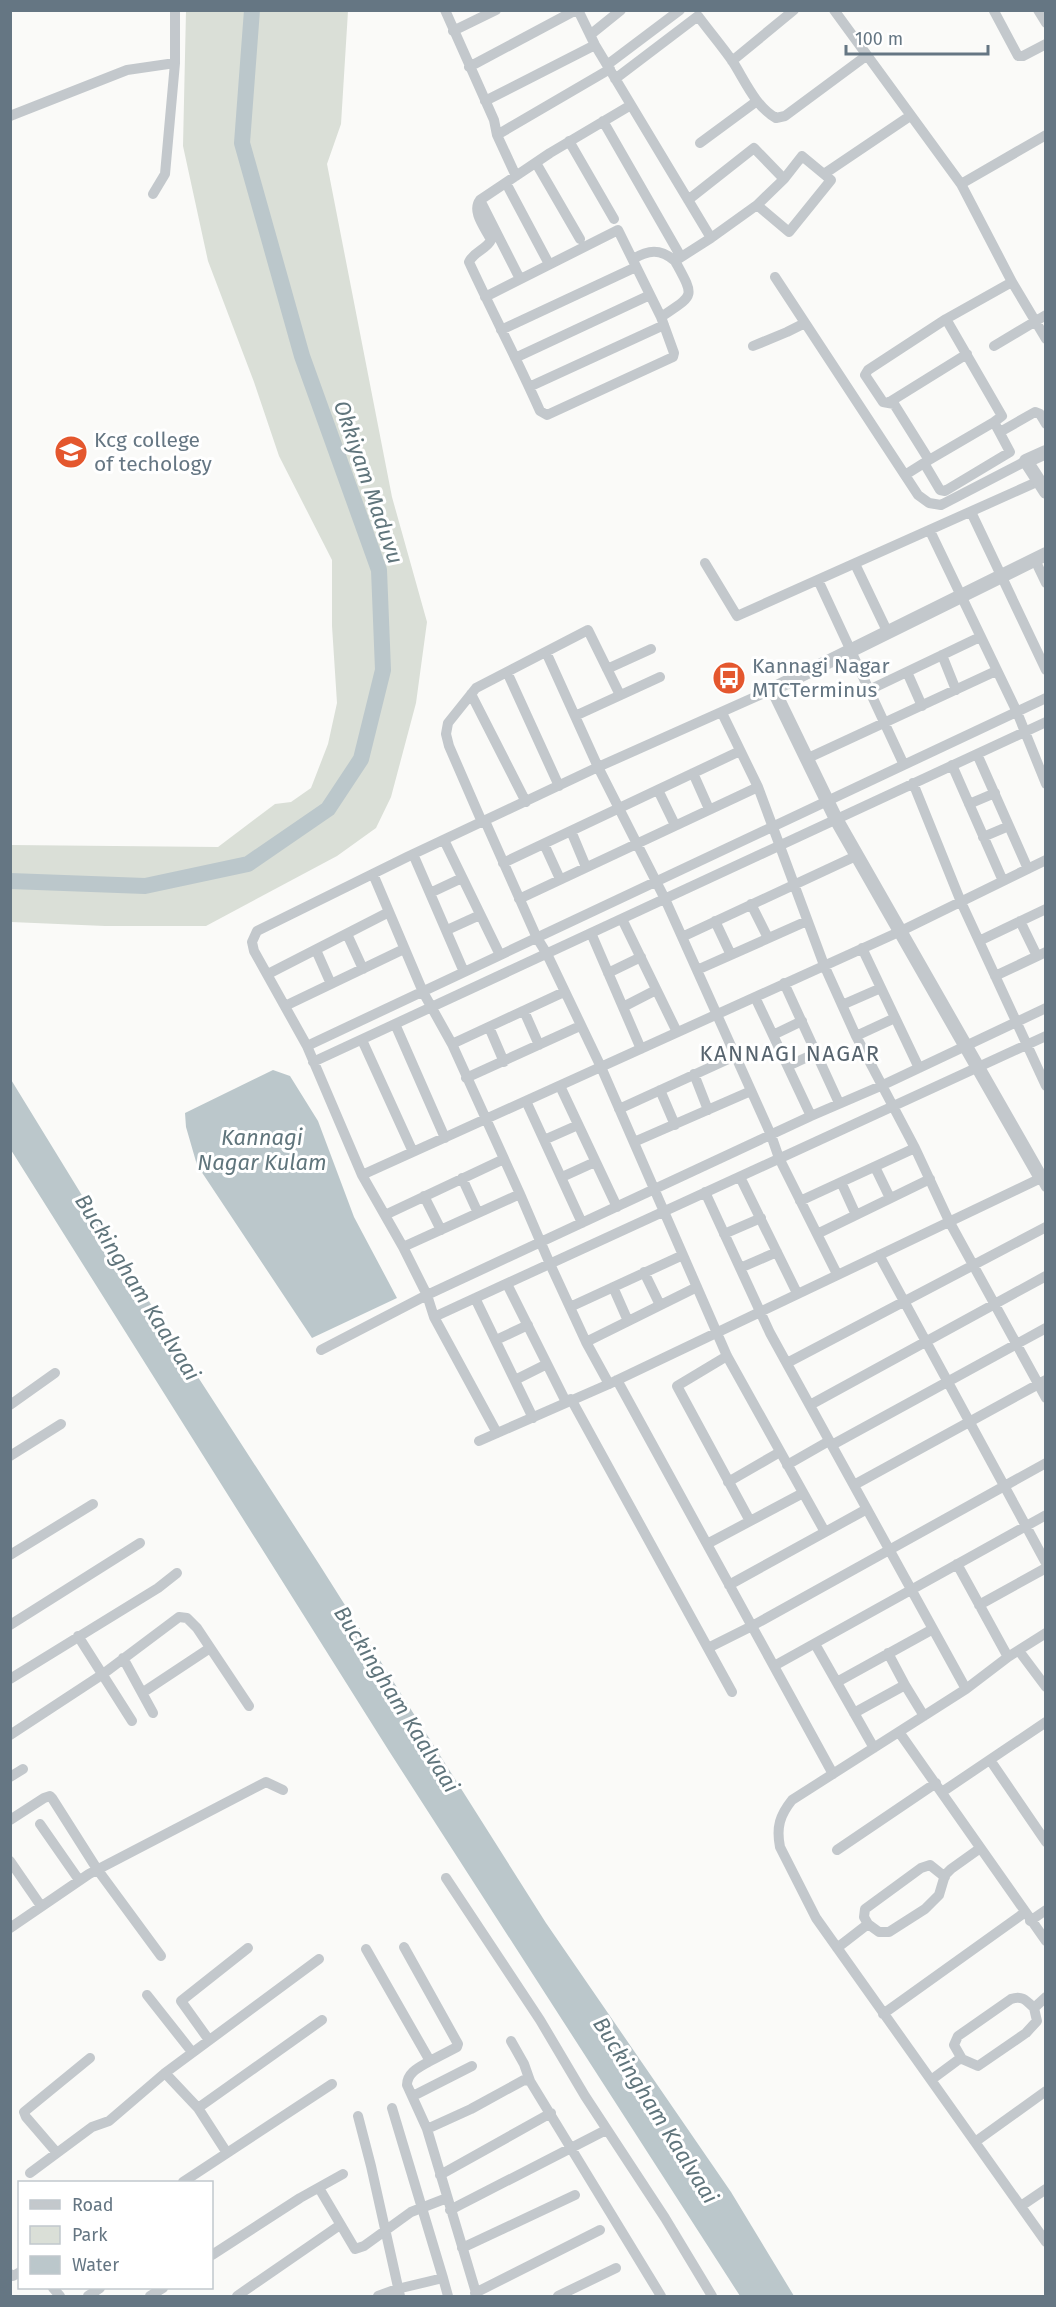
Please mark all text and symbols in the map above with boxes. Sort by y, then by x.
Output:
scale bar [846,18,988,56]
text: 100 m [855,28,903,50]
water label: Okkiyam Maduvu [328,397,409,567]
place label: Kcg college of techology [94,427,212,477]
school or university icon: Kcg college of techology [53,434,89,470]
place label: Kannagi Nagar MTCTerminus [752,653,890,703]
bus stop icon: Kannagi Nagar MTCTerminus [711,660,747,696]
district label: KANNAGI NAGAR [700,1040,880,1067]
water label: Kannagi Nagar Kulam [197,1124,327,1176]
water label: Buckingham Kaalvaai [69,1189,206,1386]
water label: Buckingham Kaalvaai [328,1601,465,1798]
water label: Buckingham Kaalvaai [587,2012,724,2209]
legend [18,2181,213,2289]
text: Road [72,2194,114,2216]
text: Park [72,2224,108,2246]
text: Water [72,2254,119,2276]

